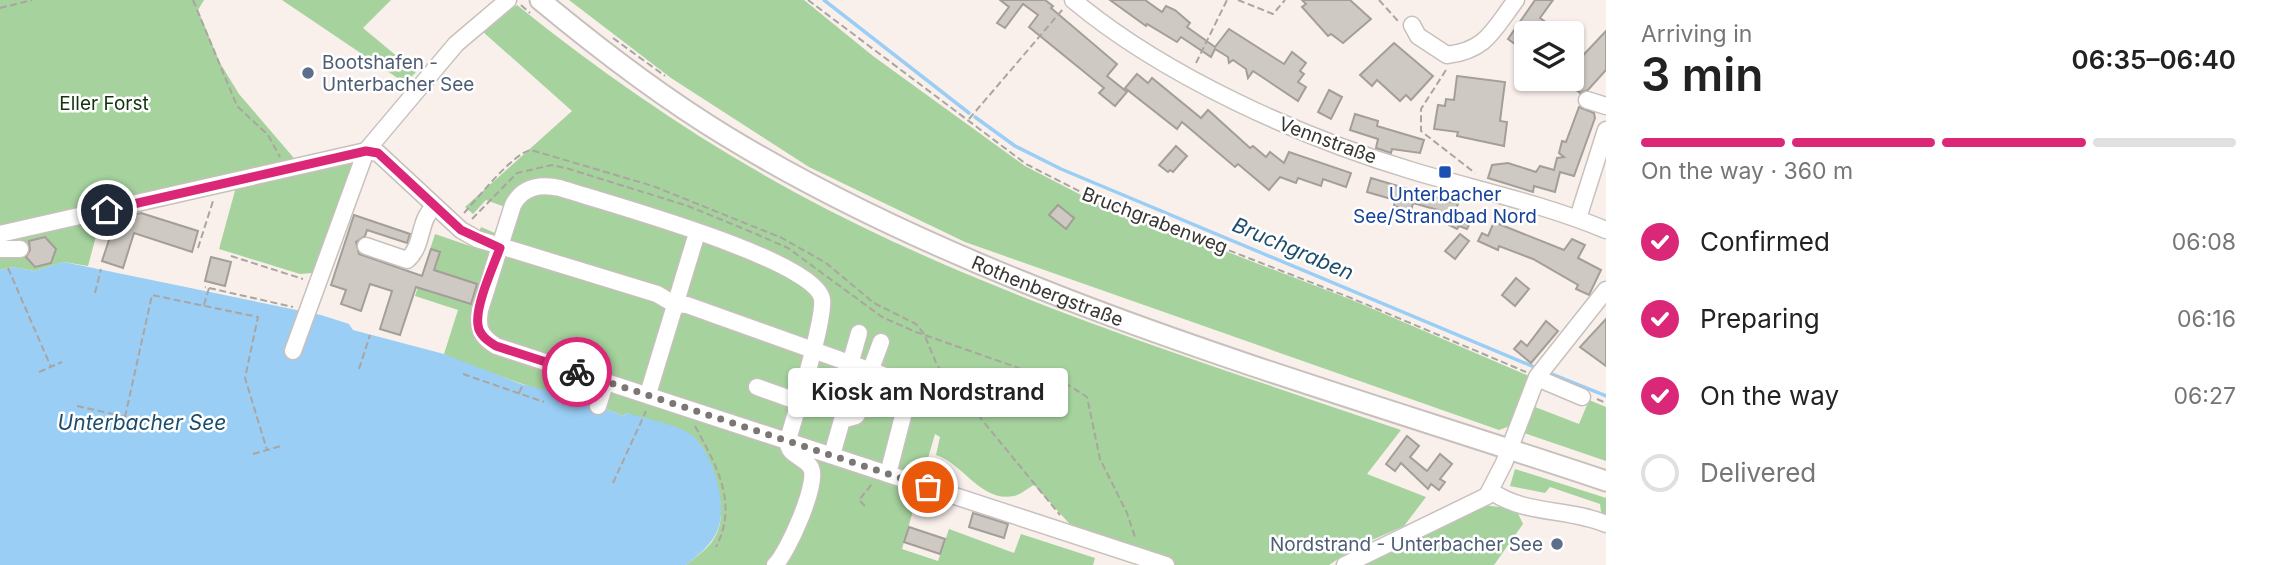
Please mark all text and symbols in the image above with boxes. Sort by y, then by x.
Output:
text: Arriving in [1641,20,1752,48]
map controls [1514,21,1584,91]
button: layers [1514,21,1584,91]
text: 06:35–06:40 [2071,44,2236,75]
text: 3 min [1641,46,1763,102]
place label: Bootshafen - Unterbacher See [322,51,474,96]
marker: Bootshafen - Unterbacher See [300,65,316,81]
park label: Eller Forst [59,92,149,115]
street label: Vennstraße [1276,112,1380,169]
text: On the way · 360 m [1641,157,1853,185]
marker: Unterbacher See/Strandbad Nord [1437,164,1453,180]
pin [77,180,137,240]
street label: Bruchgrabenweg [1079,182,1231,259]
place label: Unterbacher See/Strandbad Nord [1353,183,1537,228]
icon: home [88,191,126,229]
water label: Bruchgraben [1229,212,1358,285]
icon: check [1641,223,1679,261]
text: Confirmed [1700,226,1830,257]
text: 06:08 [2172,228,2236,256]
street label: Rothenbergstraße [968,251,1126,331]
icon: check [1641,300,1679,338]
text: Preparing [1700,303,1820,334]
text: 06:16 [2177,305,2236,333]
courier [542,337,612,407]
icon: bike [558,353,596,391]
callout: Kiosk am Nordstrand [788,368,1068,417]
icon: check [1641,377,1679,415]
text: Kiosk am Nordstrand [811,378,1045,406]
text: On the way [1700,380,1839,411]
text: 06:27 [2174,382,2236,410]
water label: Unterbacher See [58,410,226,435]
pin [898,457,958,517]
text: Delivered [1700,457,1816,488]
icon: bag [909,468,947,506]
place label: Nordstrand - Unterbacher See [1270,533,1543,556]
marker: Nordstrand - Unterbacher See [1549,536,1565,552]

